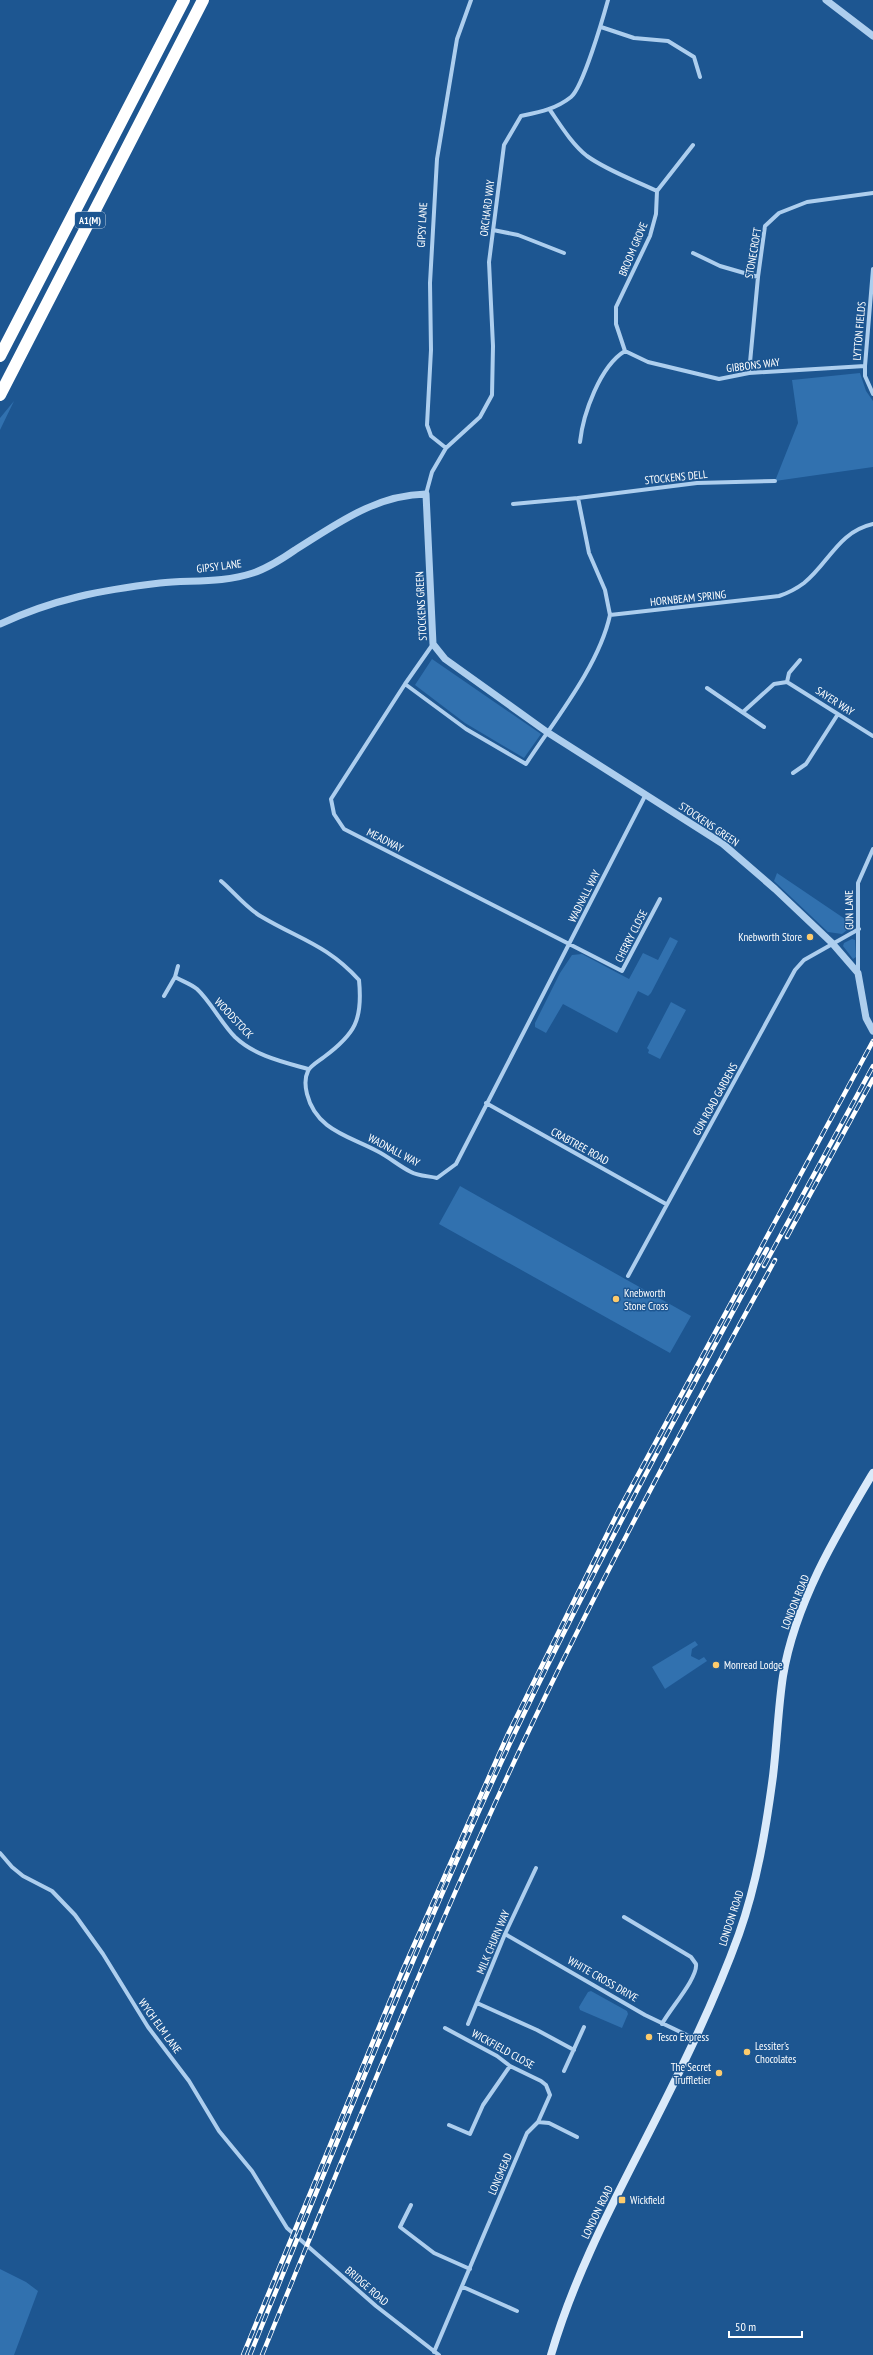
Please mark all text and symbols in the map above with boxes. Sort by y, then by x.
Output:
street label: ORCHARD WAY [477,179,497,237]
street label: GIPSY LANE [414,202,430,248]
road number: A1(M) [75,212,105,228]
street label: BROOM GROVE [615,220,651,278]
street label: STONECROFT [742,226,764,280]
street label: LYTTON FIELDS [849,301,869,361]
street label: GIBBONS WAY [725,355,781,375]
street label: STOCKENS DELL [644,467,708,487]
street label: GIPSY LANE [196,556,243,576]
street label: STOCKENS GREEN [412,571,430,641]
street label: HORNBEAM SPRING [649,587,727,609]
street label: SAYER WAY [813,683,857,719]
street label: STOCKENS GREEN [676,799,742,849]
street label: MEADWAY [364,825,406,855]
street label: WADNALL WAY [565,868,603,924]
street label: GUN LANE [842,890,856,930]
street label: CHERRY CLOSE [612,907,650,965]
place label: Knebworth Store [738,930,802,944]
marker: Knebworth Store [805,932,815,942]
street label: WOODSTOCK [212,995,257,1042]
street label: GUN ROAD GARDENS [689,1060,741,1138]
street label: CRABTREE ROAD [549,1124,612,1168]
street label: WADNALL WAY [366,1130,422,1170]
place label: Knebworth Stone Cross [624,1286,668,1313]
marker: Knebworth Stone Cross [611,1294,621,1304]
street label: LONDON ROAD [778,1572,812,1631]
place label: Monread Lodge [724,1658,783,1672]
marker: Monread Lodge [711,1660,721,1670]
street label: LONDON ROAD [715,1888,747,1948]
street label: MILK CHURN WAY [473,1908,513,1976]
street label: WHITE CROSS DRIVE [565,1953,641,2005]
street label: WYCH ELM LANE [135,1996,185,2056]
street label: WICKFIELD CLOSE [469,2026,537,2072]
place label: Tesco Express [657,2030,709,2044]
marker: Tesco Express [644,2032,654,2042]
place label: Lessiter's Chocolates [755,2039,797,2066]
marker: Lessiter's Chocolates [742,2047,752,2057]
place label: The Secret Truffletier [671,2060,711,2087]
marker: The Secret Truffletier [714,2068,724,2078]
street label: LONGMEAD [485,2151,515,2197]
street label: LONDON ROAD [578,2183,616,2241]
place label: Wickfield [630,2193,665,2207]
marker: Wickfield [617,2195,627,2205]
street label: BRIDGE ROAD [342,2263,392,2309]
scale bar [729,2313,802,2339]
text: 50 m [735,2319,756,2334]

